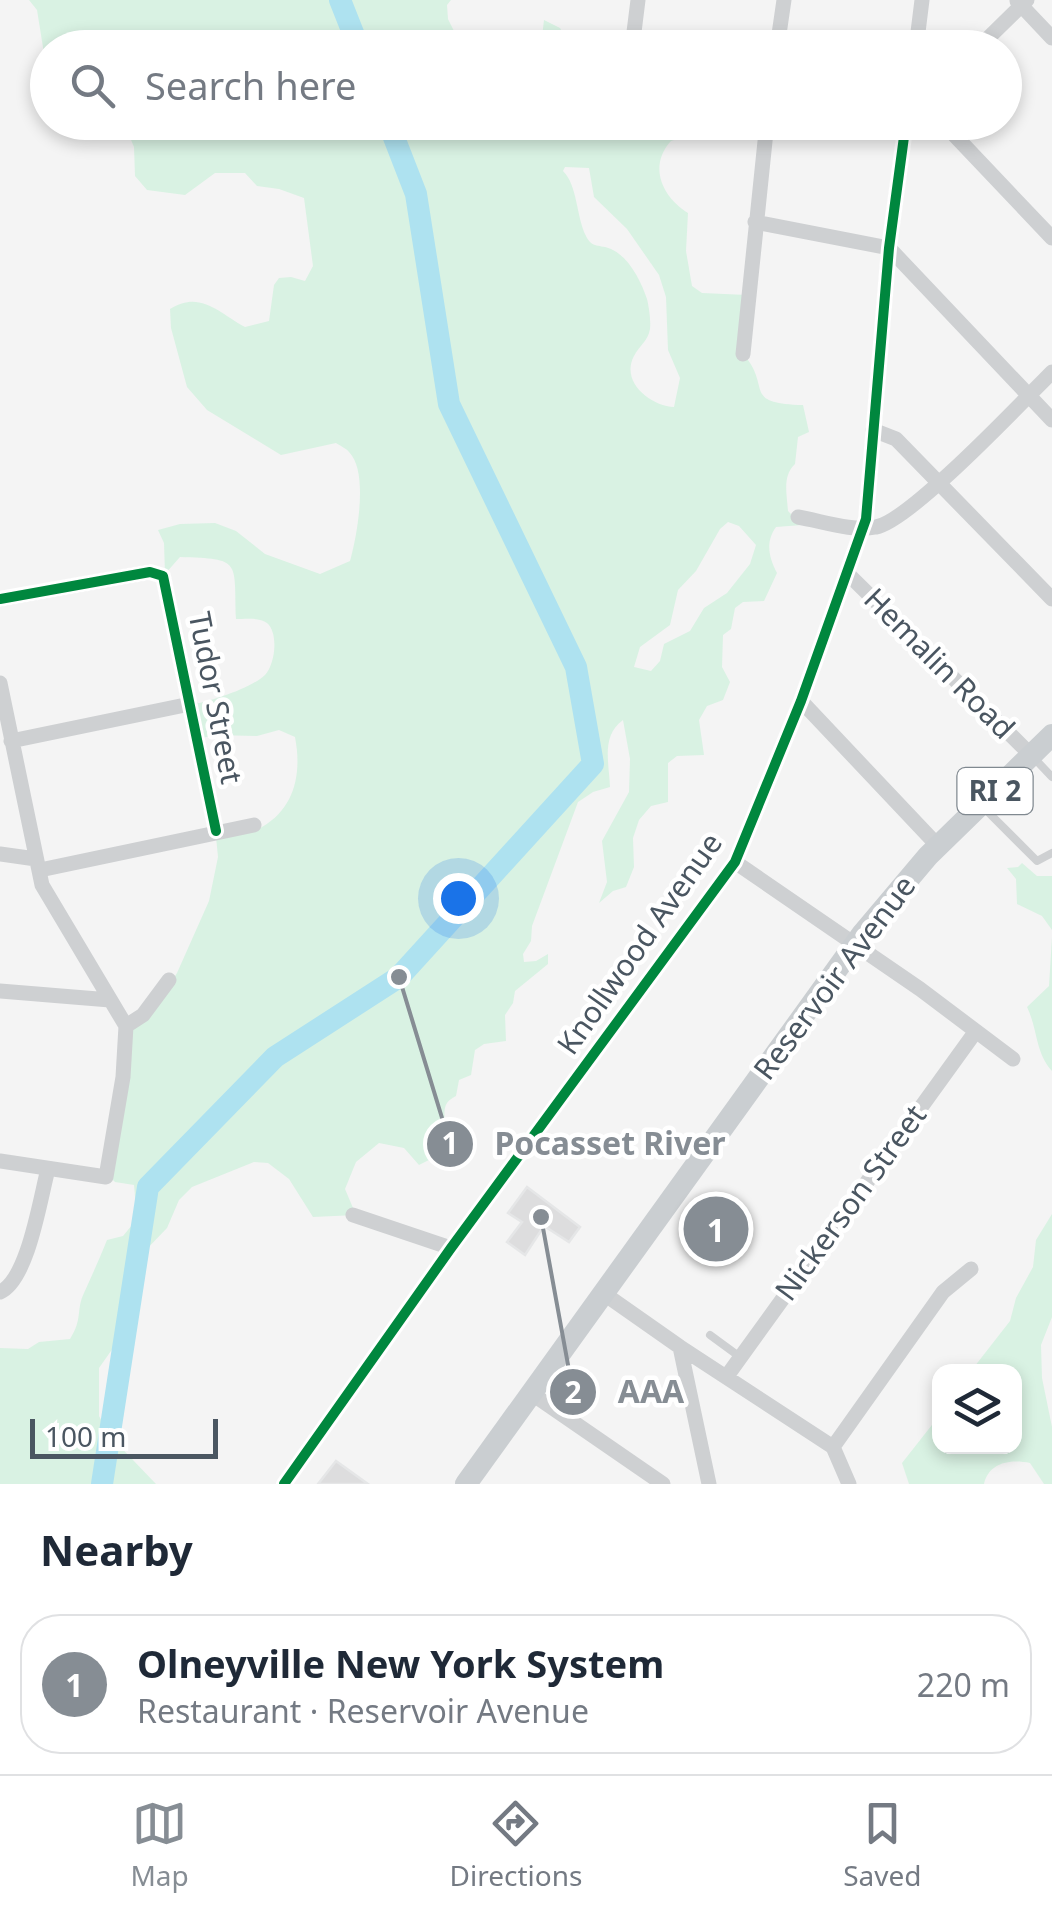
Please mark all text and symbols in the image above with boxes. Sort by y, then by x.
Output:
search box [30,30,1022,140]
icon: search [65,58,120,113]
text: Search here [145,59,356,111]
street label: Hemalin Road [856,578,1025,747]
street label: Tudor Street [180,608,253,787]
road number: RI 2 [958,768,1032,814]
street label: Knollwood Avenue [547,824,731,1062]
street label: Reservoir Avenue [743,867,924,1088]
your location [433,873,484,924]
street label: Nickerson Street [765,1096,935,1308]
callout: Pocasset River [425,1113,746,1175]
text: Pocasset River [494,1121,726,1164]
text: 1 [441,1122,459,1163]
pin: 1 [684,1192,748,1266]
callout: AAA [548,1361,704,1423]
map controls [932,1364,1022,1454]
button: layers [932,1364,1022,1454]
text: AAA [618,1369,685,1412]
text: 2 [564,1371,582,1412]
scale bar [30,1414,218,1458]
text: 100 m [45,1417,127,1455]
text: Nearby [40,1521,193,1578]
text: Olneyville New York System [137,1637,664,1689]
text: 1 [65,1663,84,1706]
text: 220 m [917,1663,1010,1706]
text: Restaurant · Reservoir Avenue [137,1689,589,1732]
tab: Map [130,1796,189,1894]
tab: Directions [450,1796,582,1894]
tab: Saved [843,1796,922,1894]

